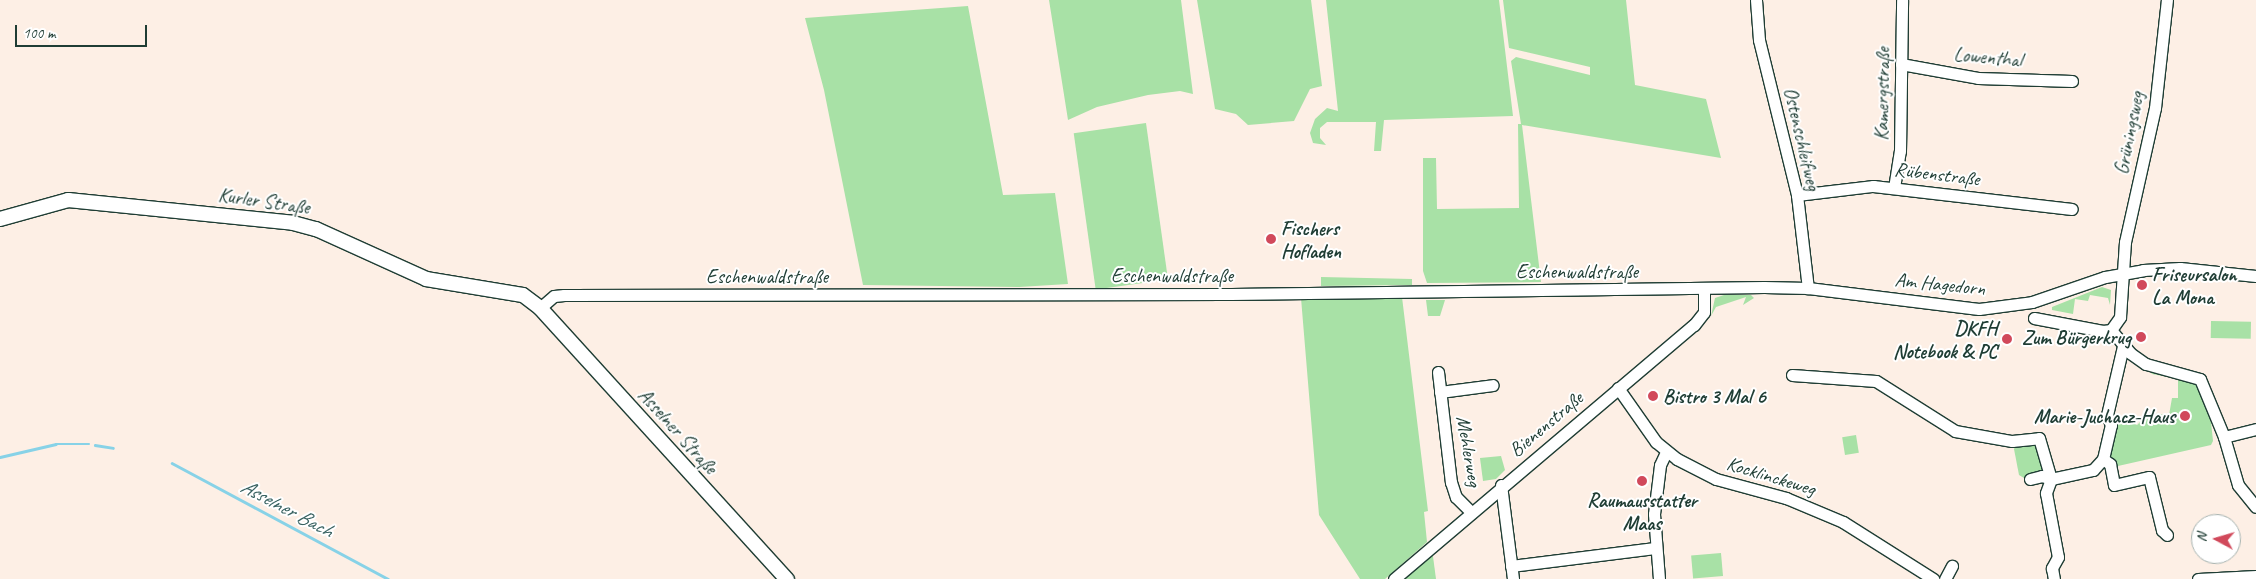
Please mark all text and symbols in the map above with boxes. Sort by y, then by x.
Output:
scale bar [18,15,150,47]
text: 100 m [23,24,55,43]
street label: Lowenthal [1953,42,2023,72]
street label: Kamergstraße [1869,47,1895,141]
street label: Ostenschleifweg [1778,85,1826,193]
street label: Grüningsweg [2109,90,2149,176]
street label: Rübenstraße [1893,157,1981,191]
street label: Kurler Straße [217,183,311,219]
place label: Fischers Hofladen [1281,216,1341,263]
marker: Fischers Hofladen [1265,233,1277,245]
street label: Eschenwaldstraße [1516,259,1638,283]
place label: Friseursalon La Mona [2152,262,2237,309]
street label: Eschenwaldstraße [1111,263,1233,287]
street label: Eschenwaldstraße [706,264,828,288]
street label: Am Hagedorn [1894,267,1986,301]
marker: Friseursalon La Mona [2136,279,2148,291]
place label: DKFH Notebook & PC [1893,316,1997,363]
place label: Zum Bürgerkrug [2022,325,2131,349]
marker: Zum Bürgerkrug [2135,331,2147,343]
marker: DKFH Notebook & PC [2001,333,2013,345]
street label: Asselner Straße [633,383,723,479]
place label: Bistro 3 Mal 6 [1663,384,1766,408]
street label: Bienenstraße [1504,386,1588,462]
marker: Bistro 3 Mal 6 [1647,390,1659,402]
place label: Marie-Juchacz-Haus [2034,404,2175,428]
marker: Marie-Juchacz-Haus [2179,410,2191,422]
street label: Mehlerweg [1451,414,1487,488]
street label: Kocklinckeweg [1724,451,1818,501]
water label: Asselner Bach [236,473,338,543]
marker: Raumausstatter Maas [1636,475,1648,487]
place label: Raumausstatter Maas [1587,489,1697,536]
north arrow [2191,514,2241,564]
text: N [2193,532,2210,543]

